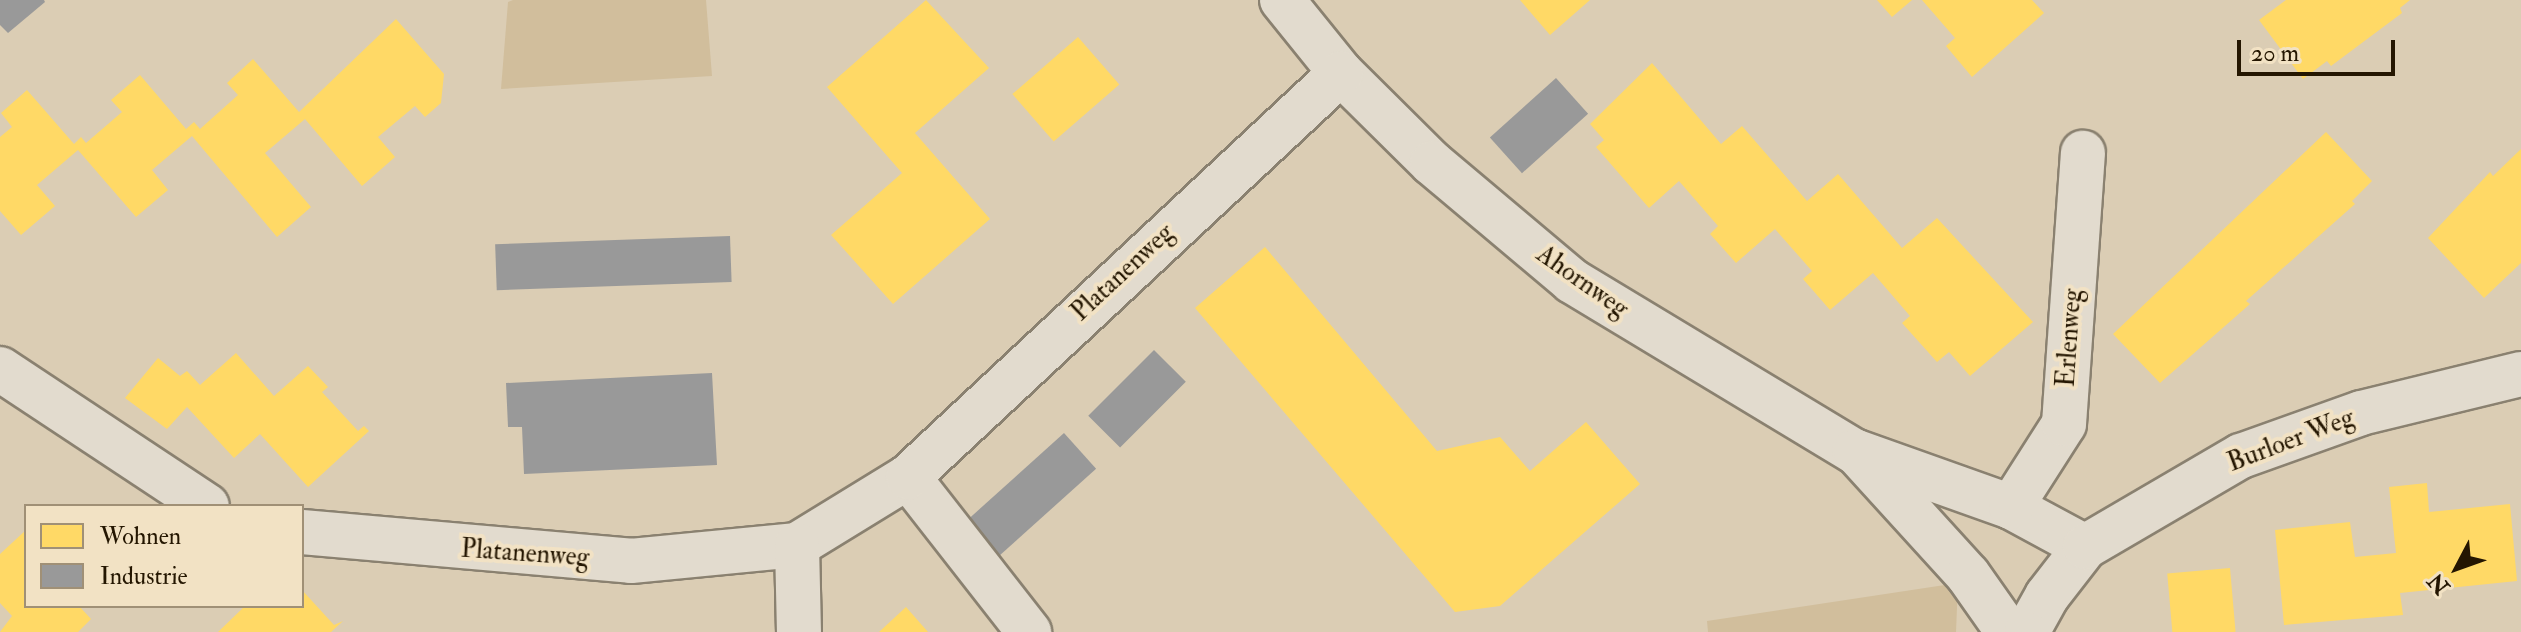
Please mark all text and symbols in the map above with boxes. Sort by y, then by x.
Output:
scale bar [2241,24,2399,74]
text: 20 m [2251,38,2299,69]
street label: Platanenweg [1065,218,1181,328]
street label: Ahornweg [1530,239,1634,325]
street label: Erlenweg [2051,288,2089,388]
street label: Burloer Weg [2223,403,2359,479]
legend [24,504,304,608]
text: Wohnen [100,521,181,552]
north arrow [2417,528,2497,608]
street label: Platanenweg [460,534,590,574]
text: Industrie [100,561,188,592]
text: N [2422,567,2456,600]

